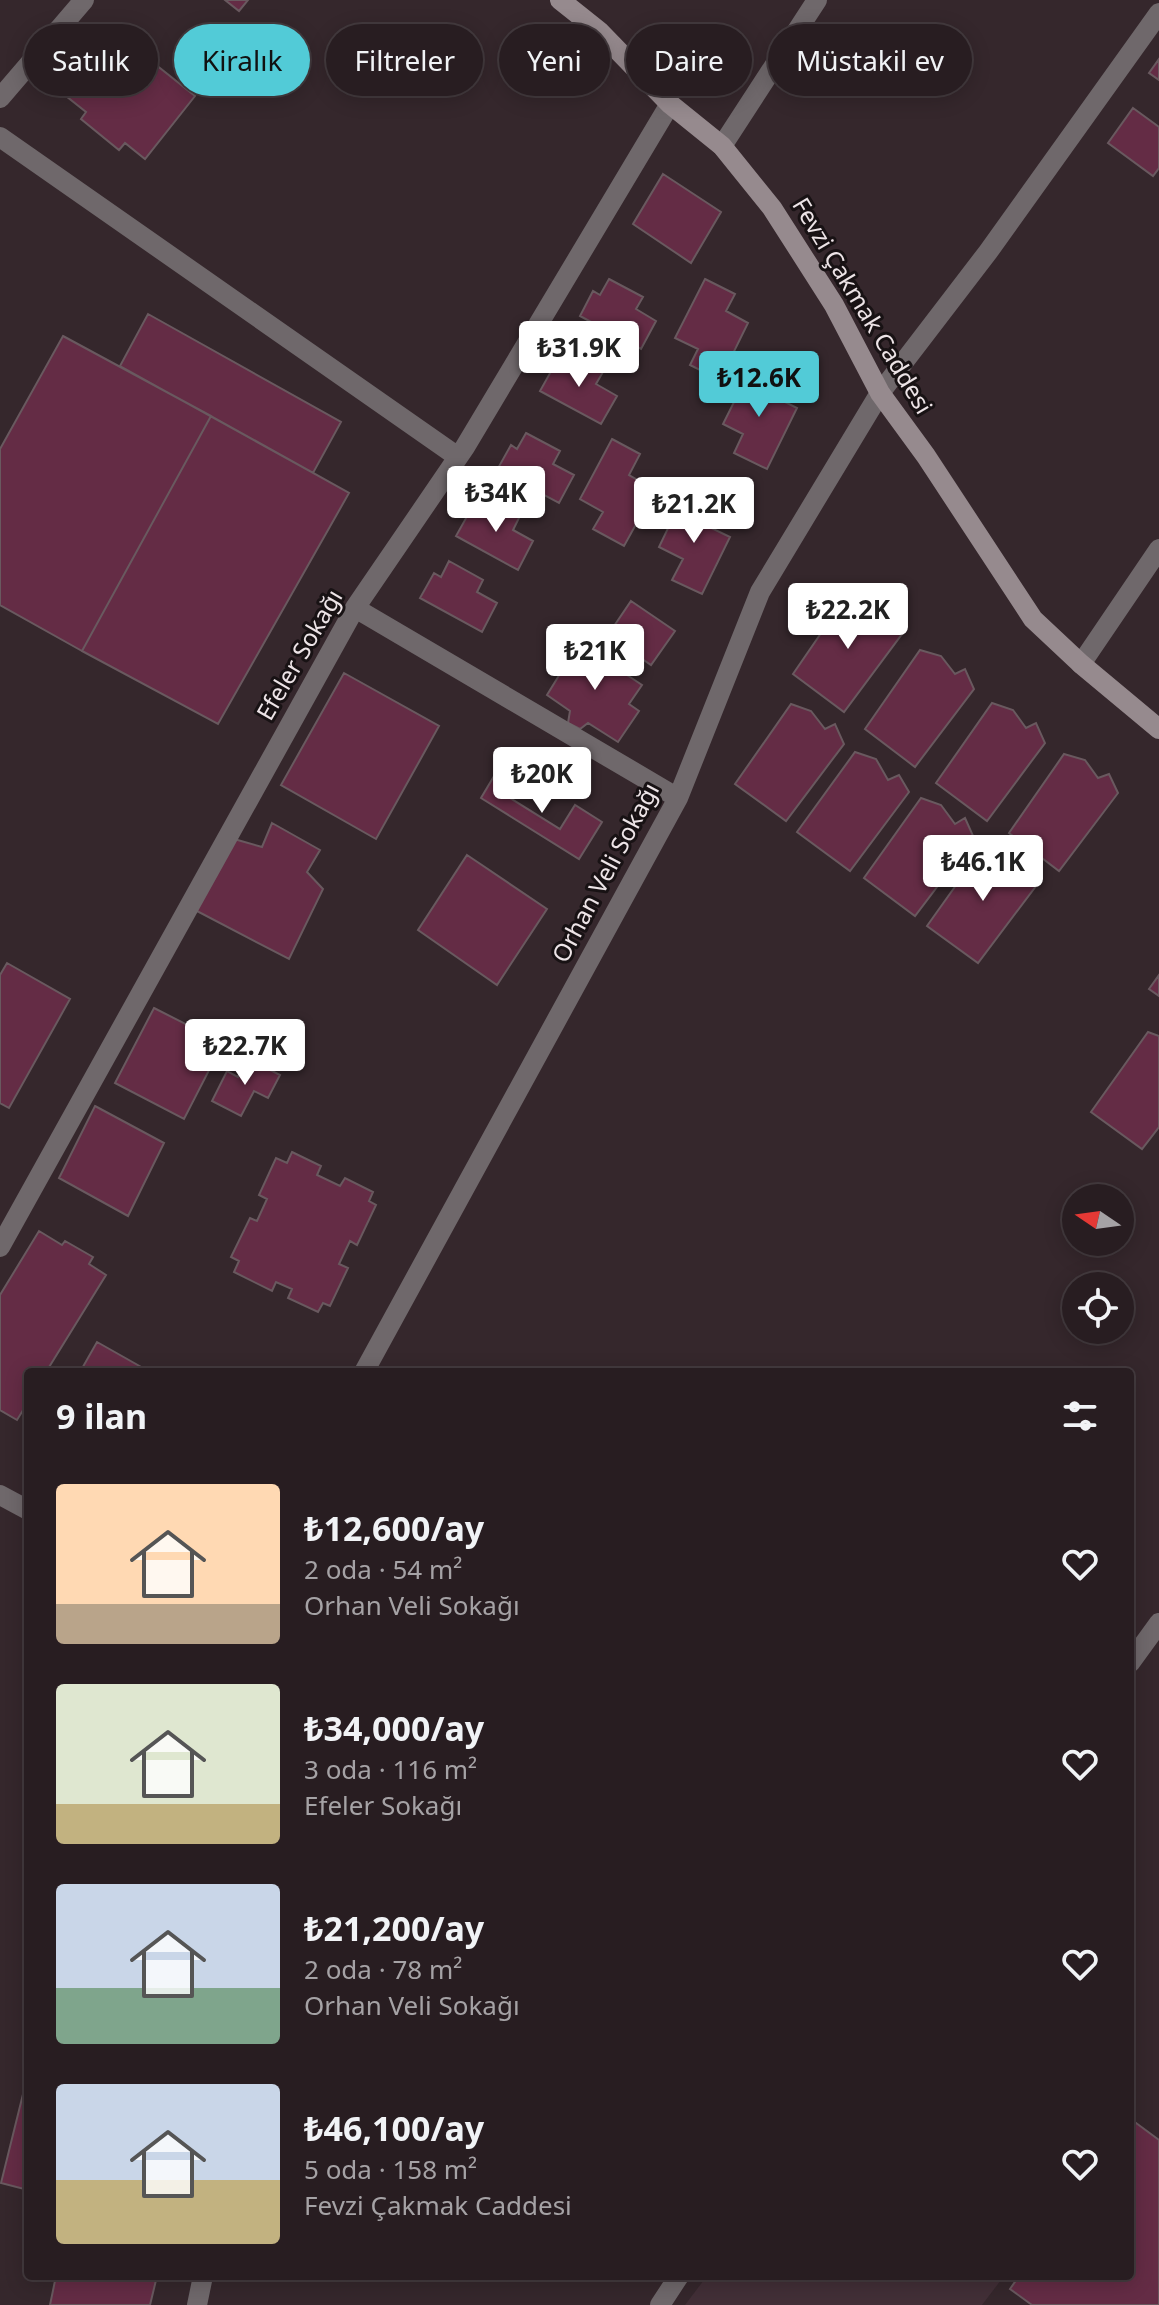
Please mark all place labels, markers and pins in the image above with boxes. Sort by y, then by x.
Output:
pin: ₺31.9K [514,321,644,389]
pin: ₺12.6K [694,351,824,419]
pin: ₺34K [449,466,543,534]
pin: ₺21.2K [629,477,759,545]
pin: ₺22.2K [783,583,913,651]
pin: ₺21K [548,624,642,692]
pin: ₺20K [495,747,589,815]
pin: ₺46.1K [918,835,1048,903]
pin: ₺22.7K [180,1019,310,1087]

